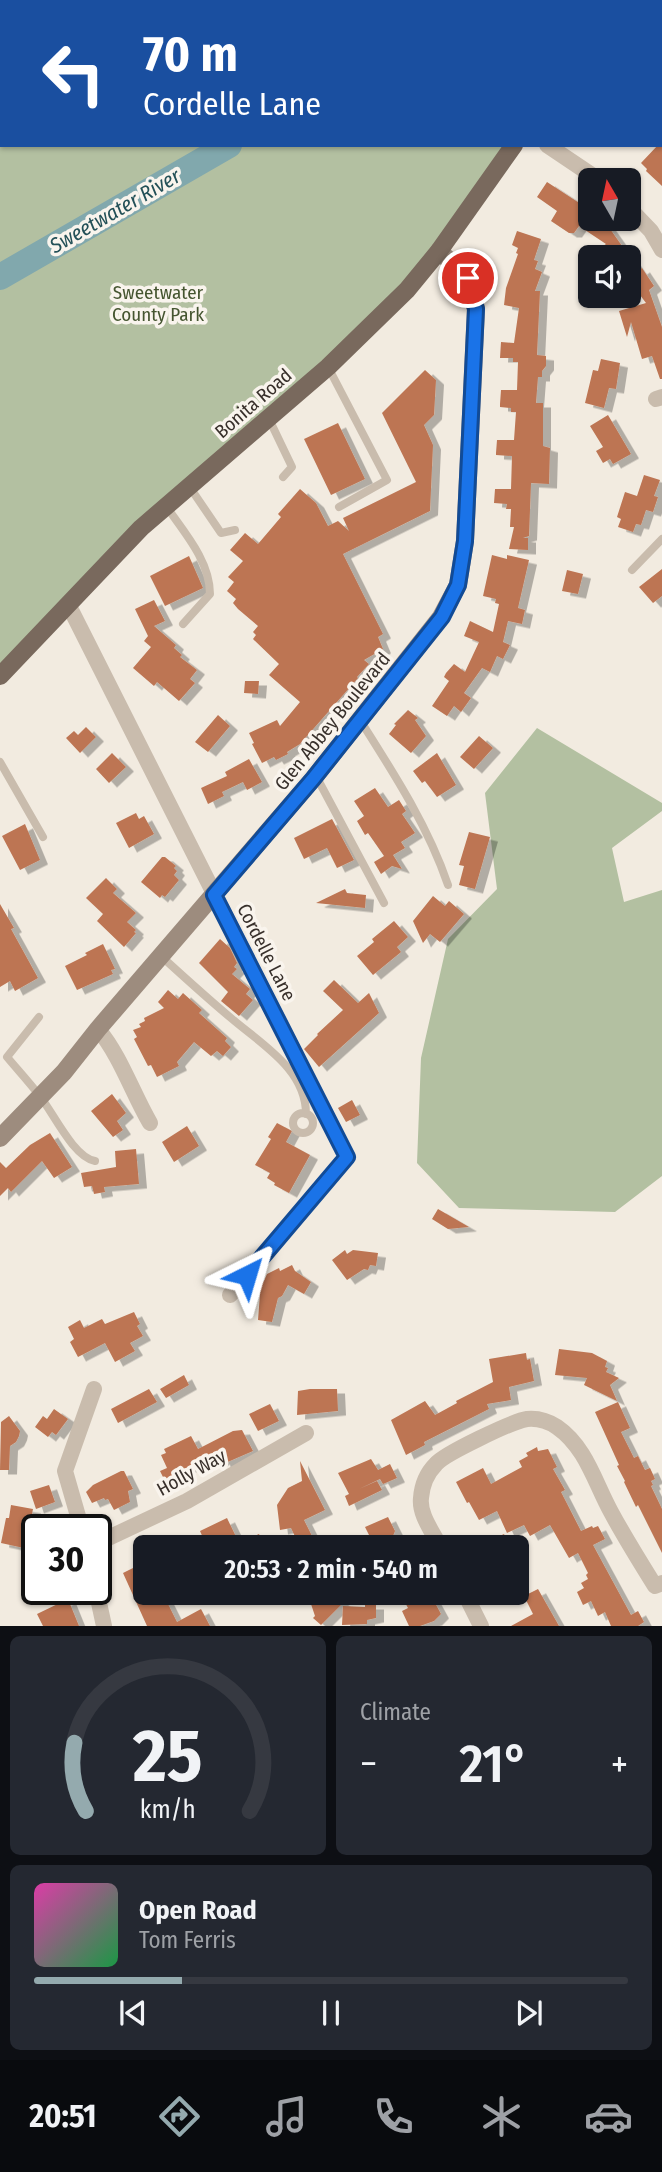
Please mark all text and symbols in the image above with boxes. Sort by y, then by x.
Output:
text: 70 m [143,25,238,84]
icon: left [28,28,119,119]
text: Cordelle Lane [143,85,321,123]
water label: Sweetwater River [44,163,186,259]
north arrow [578,168,640,231]
map controls [578,168,641,308]
button: sound [578,245,641,308]
pin [438,248,498,308]
icon: arrive [449,259,487,297]
park label: Sweetwater County Park [112,281,204,326]
street label: Bonita Road [210,364,297,443]
street label: Glen Abbey Boulevard [270,648,395,795]
street label: Cordelle Lane [232,900,301,1005]
position arrow [210,1238,284,1312]
street label: Holly Way [153,1444,230,1501]
speed limit sign: 30 [21,1514,112,1605]
text: 20:53 · 2 min · 540 m [224,1554,438,1585]
text: Climate [360,1698,431,1726]
text: 25 [132,1714,203,1801]
text: 21° [459,1733,528,1796]
text: − [360,1741,377,1787]
text: + [611,1741,628,1787]
text: km/h [140,1795,196,1825]
text: Open Road [139,1895,257,1926]
text: Tom Ferris [139,1926,236,1954]
icon: previous [114,1994,152,2032]
icon: pause [312,1994,350,2032]
icon: next [510,1994,548,2032]
icon: directions [155,2092,204,2141]
icon: music [262,2092,311,2141]
icon: phone [369,2092,418,2141]
icon: climate [477,2092,526,2141]
icon: car [584,2092,633,2141]
text: 20:51 [29,2097,97,2135]

